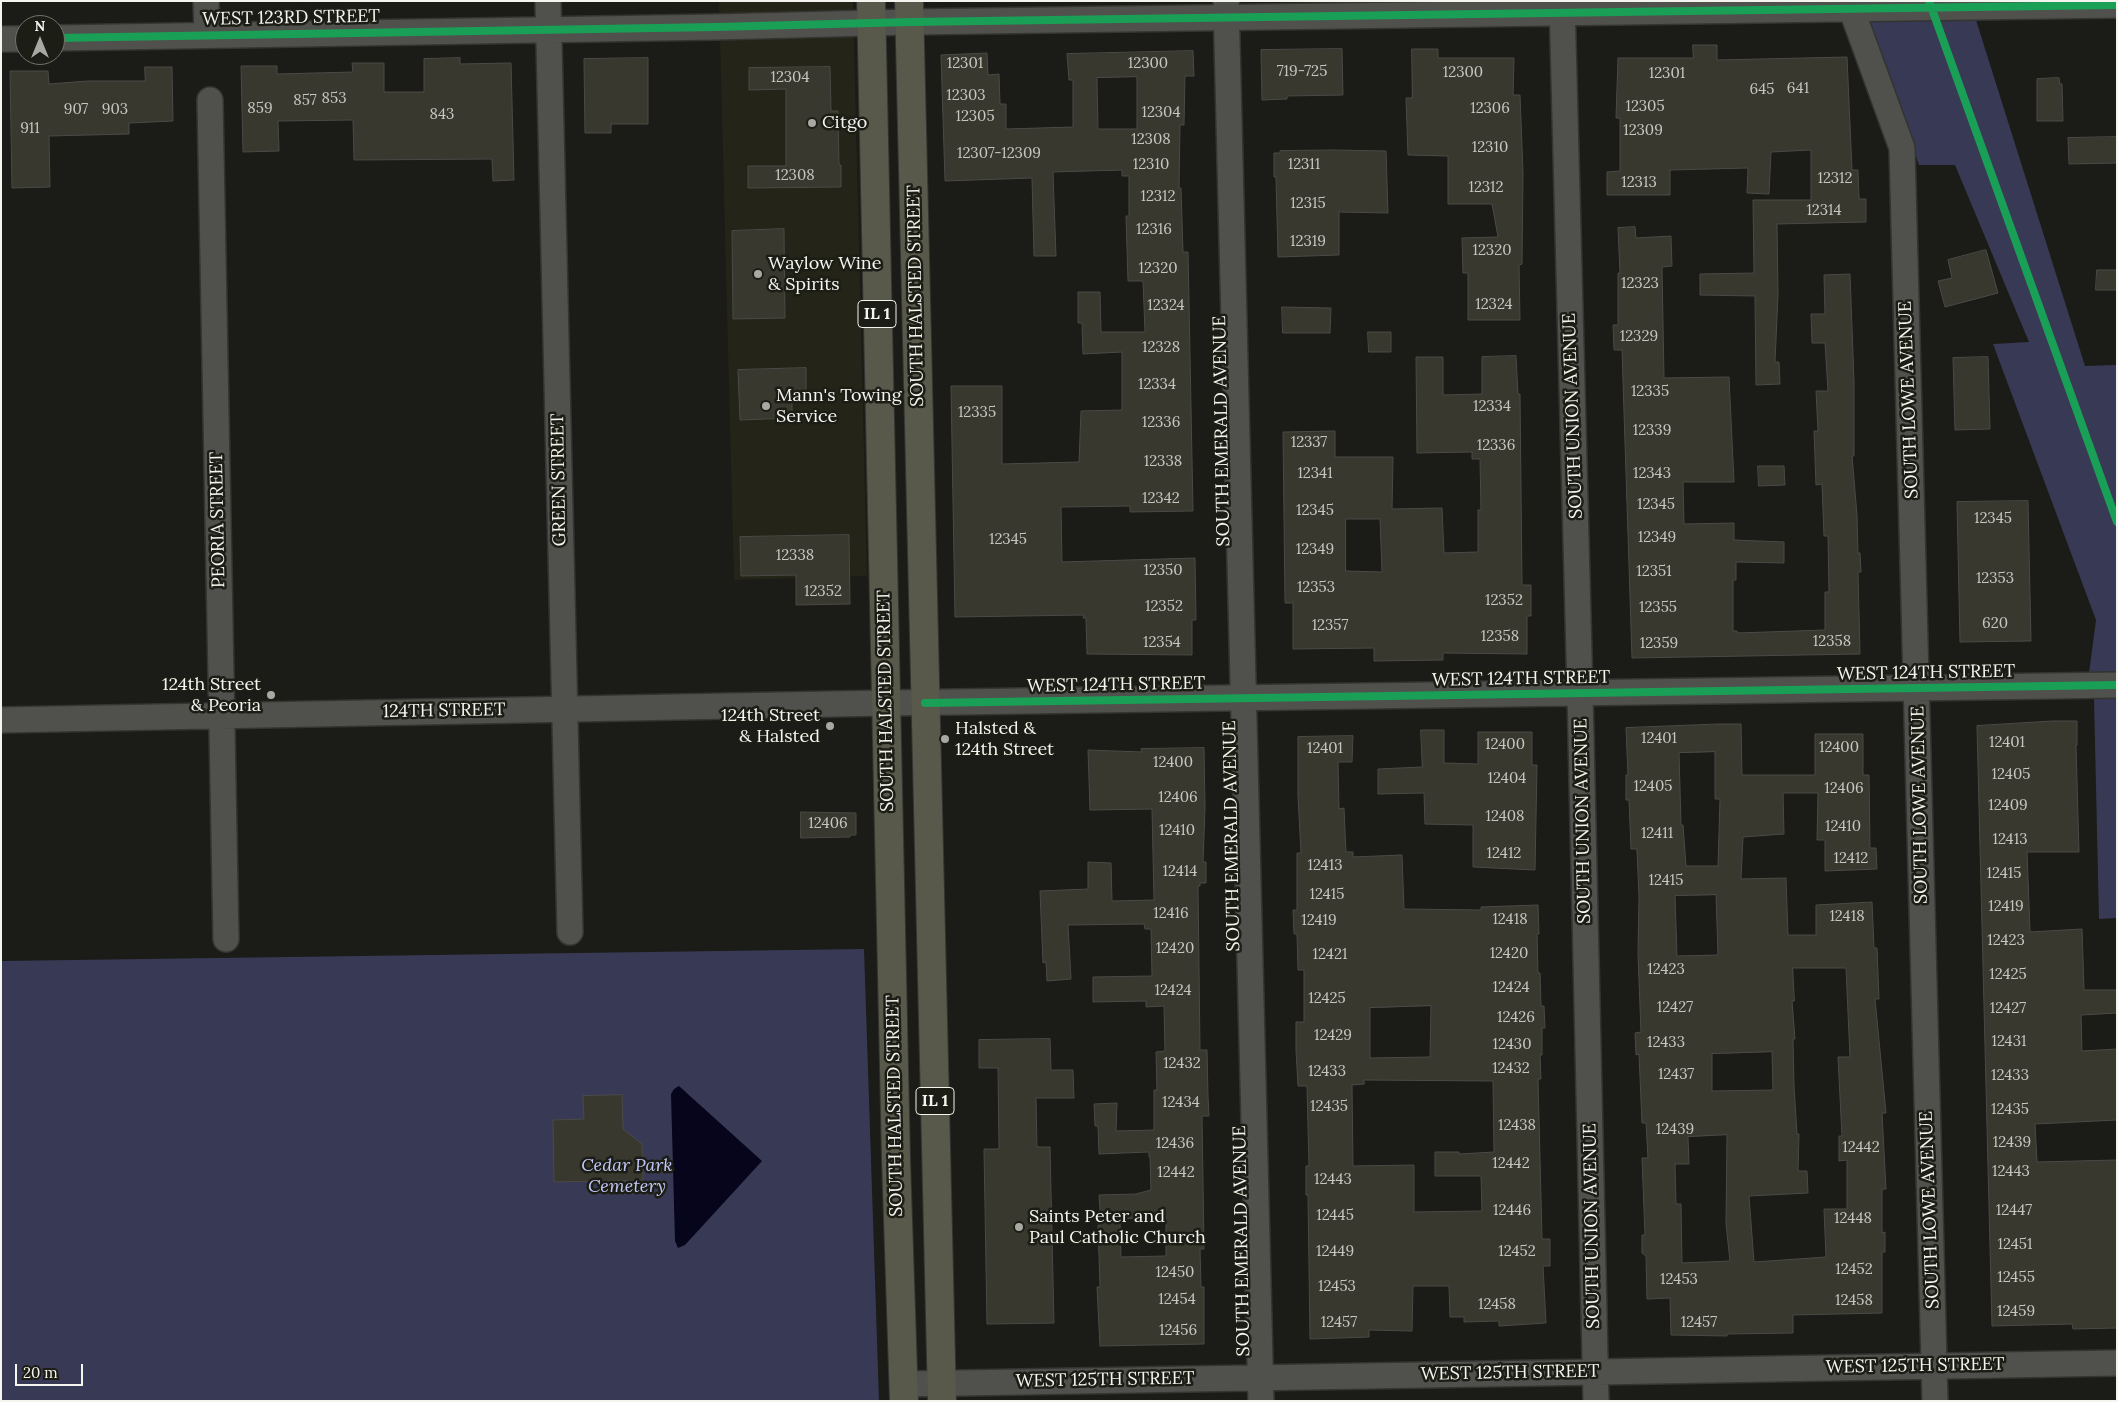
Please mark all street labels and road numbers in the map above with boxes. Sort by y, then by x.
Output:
street label: WEST 123RD STREET [202,6,380,30]
street label: SOUTH HALSTED STREET [903,185,929,407]
road number: IL 1 [858,300,896,328]
street label: SOUTH LOWE AVENUE [1895,301,1923,499]
street label: SOUTH UNION AVENUE [1559,313,1587,519]
street label: SOUTH EMERALD AVENUE [1209,315,1235,547]
street label: GREEN STREET [547,413,571,547]
street label: PEORIA STREET [206,452,230,588]
street label: SOUTH HALSTED STREET [873,590,899,812]
street label: WEST 124TH STREET [1837,661,2015,685]
street label: WEST 124TH STREET [1432,667,1610,691]
street label: WEST 124TH STREET [1027,673,1205,697]
street label: 124TH STREET [382,699,506,723]
street label: SOUTH LOWE AVENUE [1907,706,1933,904]
street label: SOUTH UNION AVENUE [1570,718,1596,924]
street label: SOUTH EMERALD AVENUE [1219,720,1245,952]
street label: SOUTH HALSTED STREET [882,995,908,1217]
road number: IL 1 [916,1088,954,1114]
street label: SOUTH LOWE AVENUE [1916,1111,1944,1309]
street label: SOUTH UNION AVENUE [1579,1123,1605,1329]
street label: SOUTH EMERALD AVENUE [1229,1125,1255,1357]
street label: WEST 125TH STREET [1825,1354,2005,1378]
street label: WEST 125TH STREET [1420,1361,1600,1385]
street label: WEST 125TH STREET [1015,1368,1195,1392]

